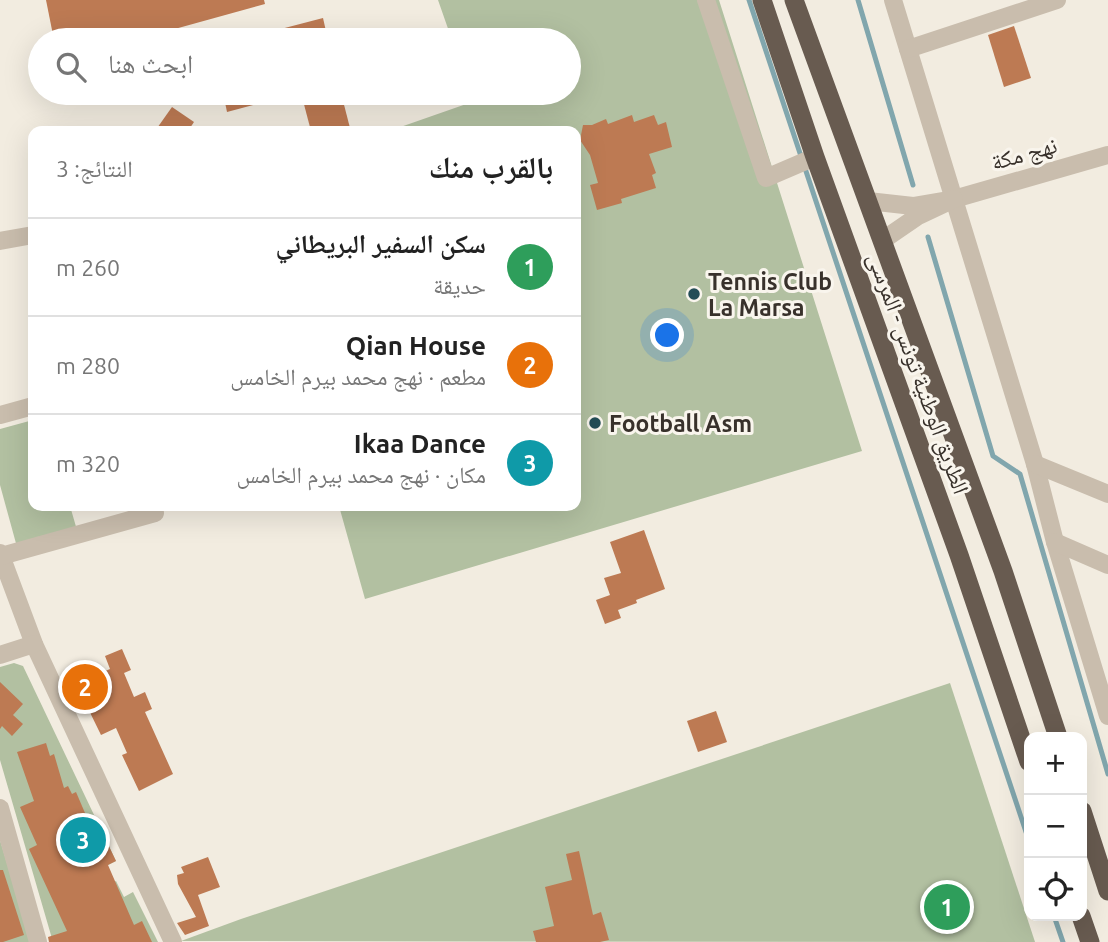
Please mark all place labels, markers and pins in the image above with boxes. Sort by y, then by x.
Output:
place label: Tennis Club La Marsa [708,269,832,320]
marker: Tennis Club La Marsa [686,286,702,302]
place label: Football Asm [609,411,752,436]
marker: Football Asm [587,415,603,431]
pin: 2 [62,661,108,713]
pin: 3 [60,814,106,866]
pin: 1 [924,881,970,933]

